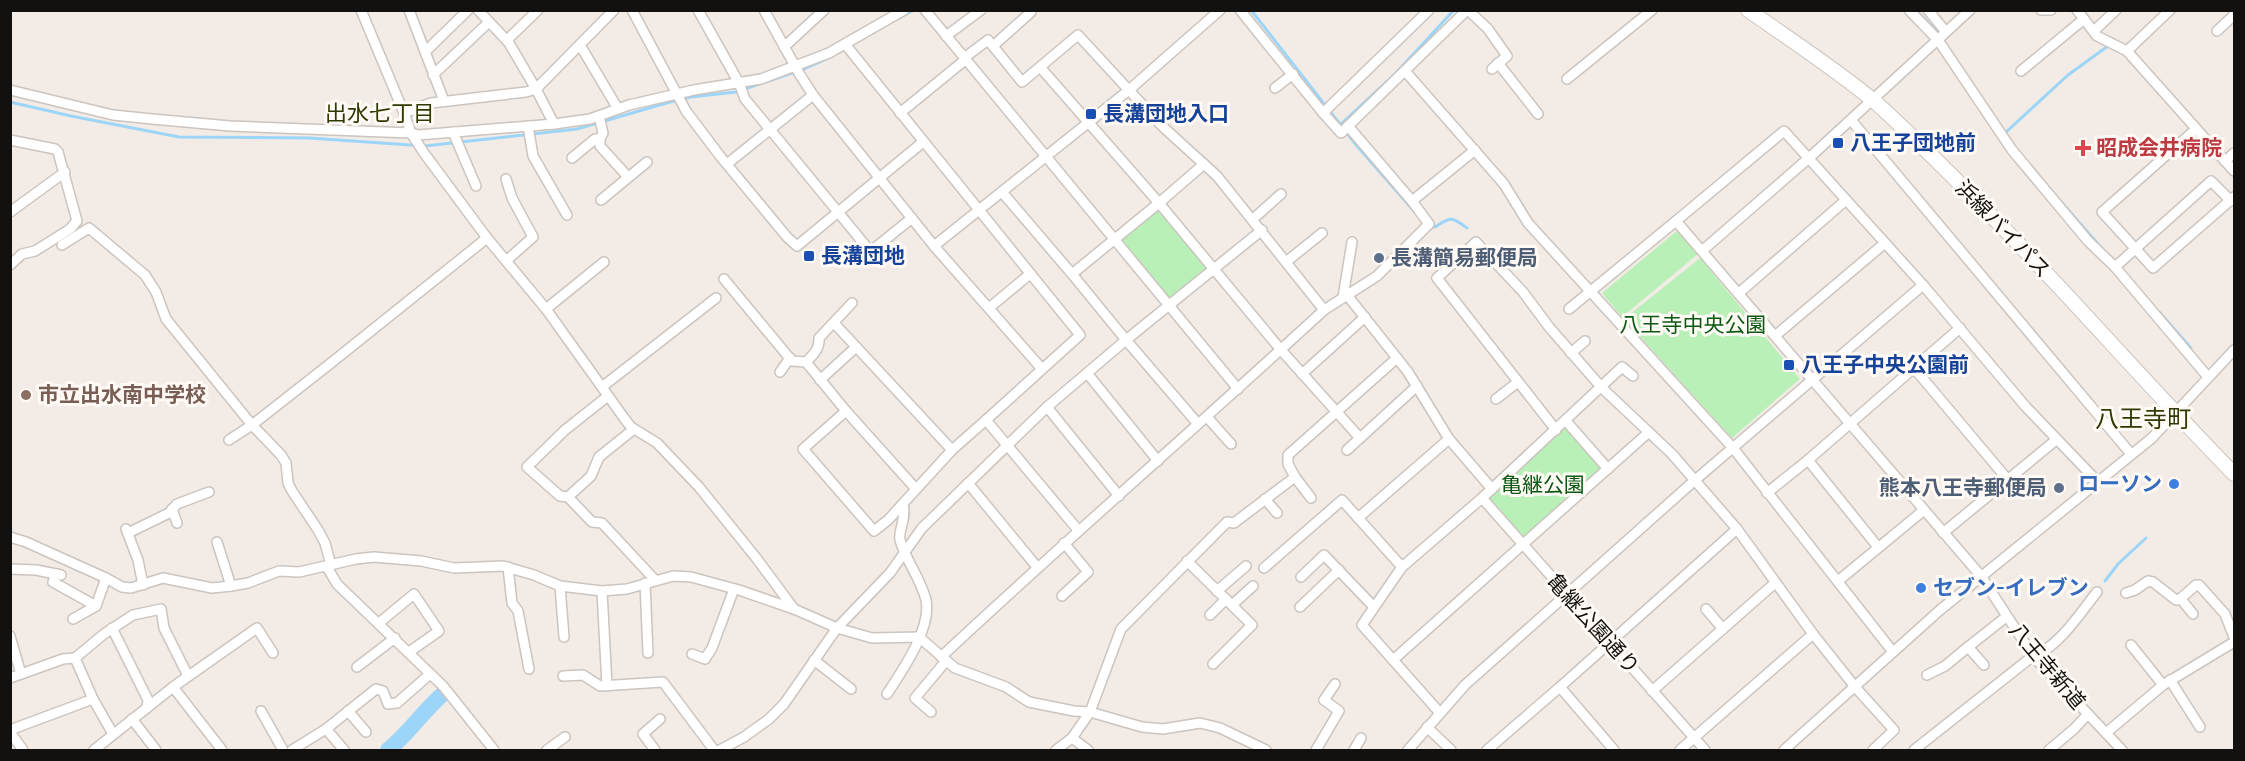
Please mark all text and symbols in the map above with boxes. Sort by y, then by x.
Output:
district label: 出水七丁目 [325,100,435,127]
place label: 長溝団地入口 [1103,101,1229,126]
marker: 長溝団地入口 [1084,107,1098,121]
place label: 八王子団地前 [1850,130,1976,155]
place label: 昭成会井病院 [2096,135,2222,160]
marker: 八王子団地前 [1831,136,1845,150]
marker: 昭成会井病院 [2074,139,2092,157]
street label: 浜線バイパス [1951,175,2056,283]
place label: 長溝団地 [821,243,905,268]
place label: 長溝簡易郵便局 [1391,245,1538,270]
marker: 長溝団地 [802,249,816,263]
marker: 長溝簡易郵便局 [1372,251,1386,265]
park label: 八王寺中央公園 [1620,312,1767,337]
place label: 八王子中央公園前 [1801,352,1969,377]
marker: 八王子中央公園前 [1782,358,1796,372]
place label: 市立出水南中学校 [38,382,206,407]
marker: 市立出水南中学校 [19,388,33,402]
district label: 八王寺町 [2095,404,2191,433]
place label: ローソン [2078,471,2162,496]
park label: 亀継公園 [1501,472,1585,497]
place label: 熊本八王寺郵便局 [1879,475,2047,500]
marker: ローソン [2167,477,2181,491]
marker: 熊本八王寺郵便局 [2052,481,2066,495]
street label: 亀継公園通り [1542,568,1645,679]
place label: セブン-イレブン [1933,575,2089,600]
marker: セブン-イレブン [1914,581,1928,595]
street label: 八王寺新道 [2004,617,2091,714]

